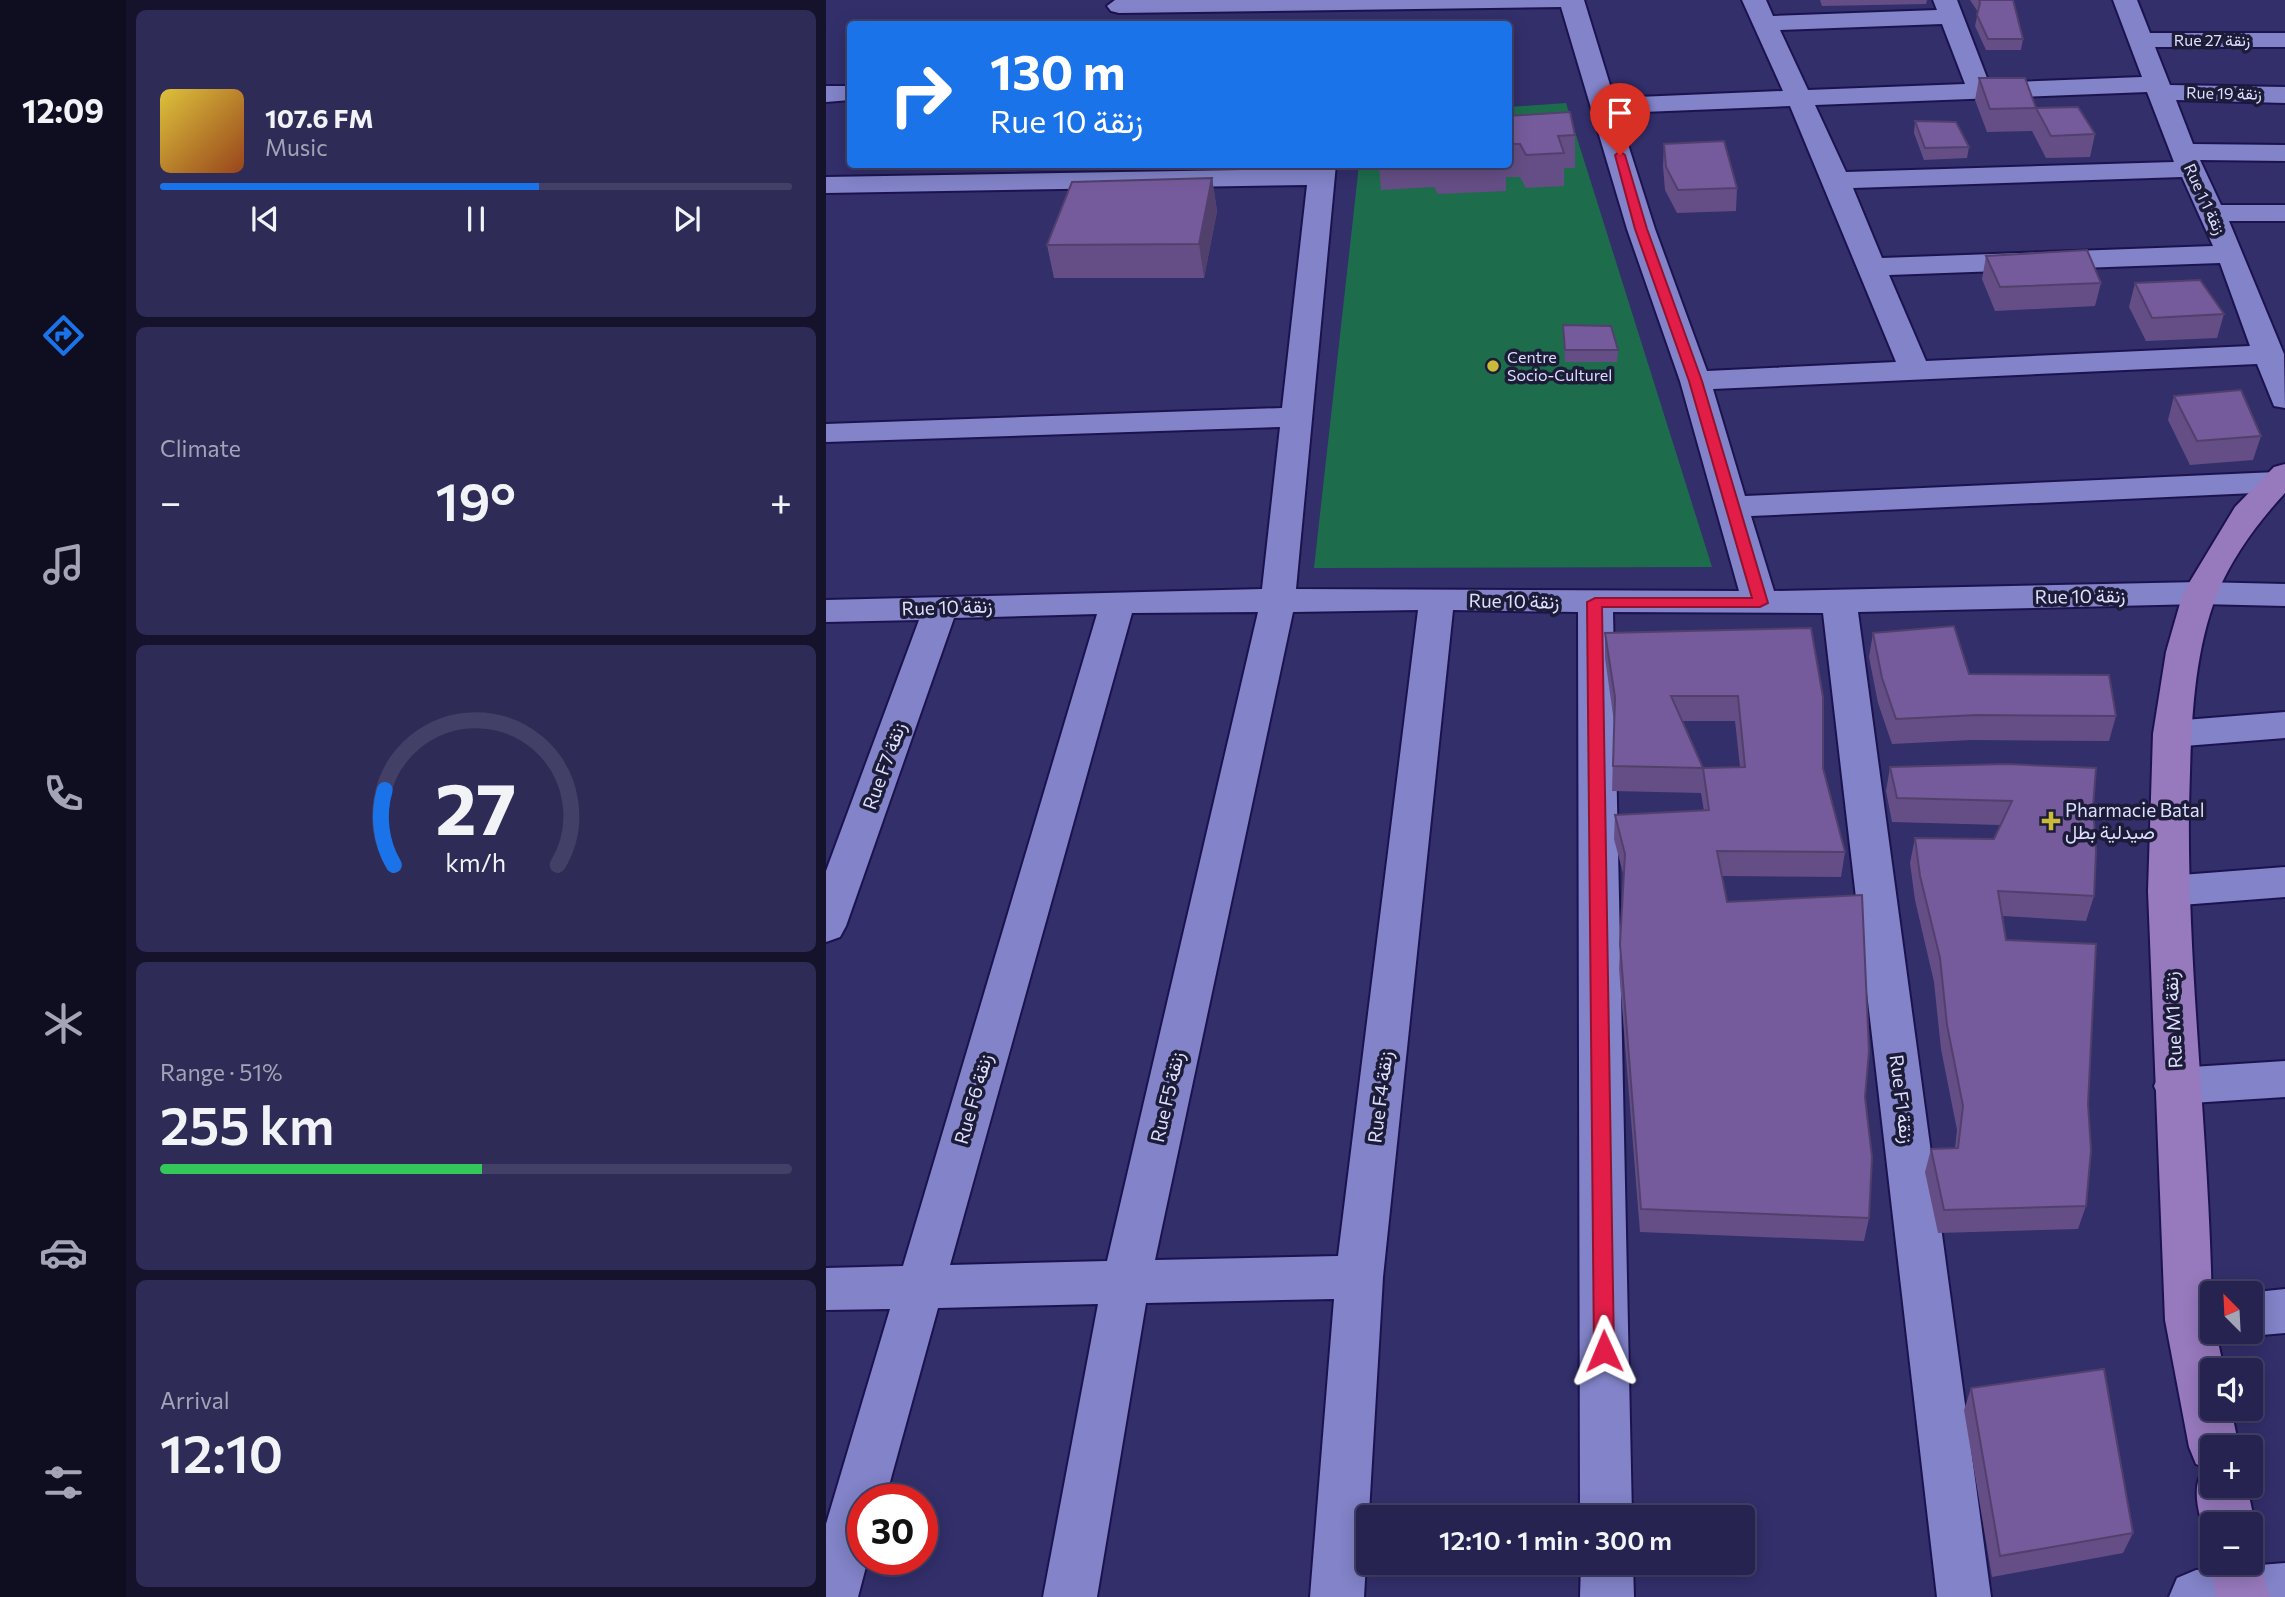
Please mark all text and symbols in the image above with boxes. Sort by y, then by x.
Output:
street label: Rue 27 زنقة [2174,30,2250,51]
text: 130 m [990,40,1125,100]
icon: right [875,49,966,140]
street label: Rue 19 زنقة [2186,82,2262,105]
pin [1590,83,1650,155]
text: 12:09 [22,90,104,130]
icon: arrive [1601,94,1639,132]
text: Rue 10 زنقة [990,100,1143,140]
text: 107.6 FM [265,102,374,133]
text: Music [265,133,328,161]
street label: Rue 1 زنقة 1 [2179,160,2230,238]
icon: previous [246,200,284,238]
icon: pause [457,200,495,238]
icon: next [668,200,706,238]
icon: directions [39,311,88,360]
place label: Centre Socio-Culturel [1507,347,1612,384]
marker: Centre Socio-Culturel [1485,358,1501,374]
text: Climate [160,434,241,462]
text: 19° [435,468,516,532]
text: − [160,477,182,524]
text: + [770,477,792,524]
icon: music [39,540,88,589]
street label: Rue 10 زنقة [2034,583,2126,609]
street label: Rue 10 زنقة [1468,588,1560,614]
street label: Rue 10 زنقة [901,593,993,621]
street label: Rue F7 زنقة [857,719,911,813]
text: 27 [436,761,516,850]
icon: phone [39,769,88,818]
place label: Pharmacie Batal صيدلية بطل [2065,798,2205,844]
marker: Pharmacie Batal صيدلية بطل [2043,813,2059,829]
text: km/h [446,846,506,876]
street label: Rue M1 زنقة [2158,971,2188,1069]
icon: climate [39,999,88,1048]
street label: Rue F5 زنقة [1145,1049,1189,1145]
street label: Rue F4 زنقة [1362,1050,1398,1144]
street label: Rue F6 زنقة [949,1051,997,1147]
street label: Rue F1 زنقة [1885,1053,1919,1145]
text: Range · 51% [160,1058,282,1086]
text: 255 km [160,1092,334,1156]
icon: car [39,1228,88,1277]
north arrow [2200,1281,2263,1344]
map controls [2200,1281,2263,1575]
position arrow [1567,1314,1641,1388]
button: sound [2200,1358,2263,1421]
text: Arrival [160,1386,230,1414]
text: 12:10 [160,1420,283,1484]
button: + [2200,1435,2263,1498]
icon: filters [39,1458,88,1507]
speed limit sign: 30 [847,1484,938,1575]
button: − [2200,1512,2263,1575]
text: 12:10 · 1 min · 300 m [1439,1524,1672,1555]

